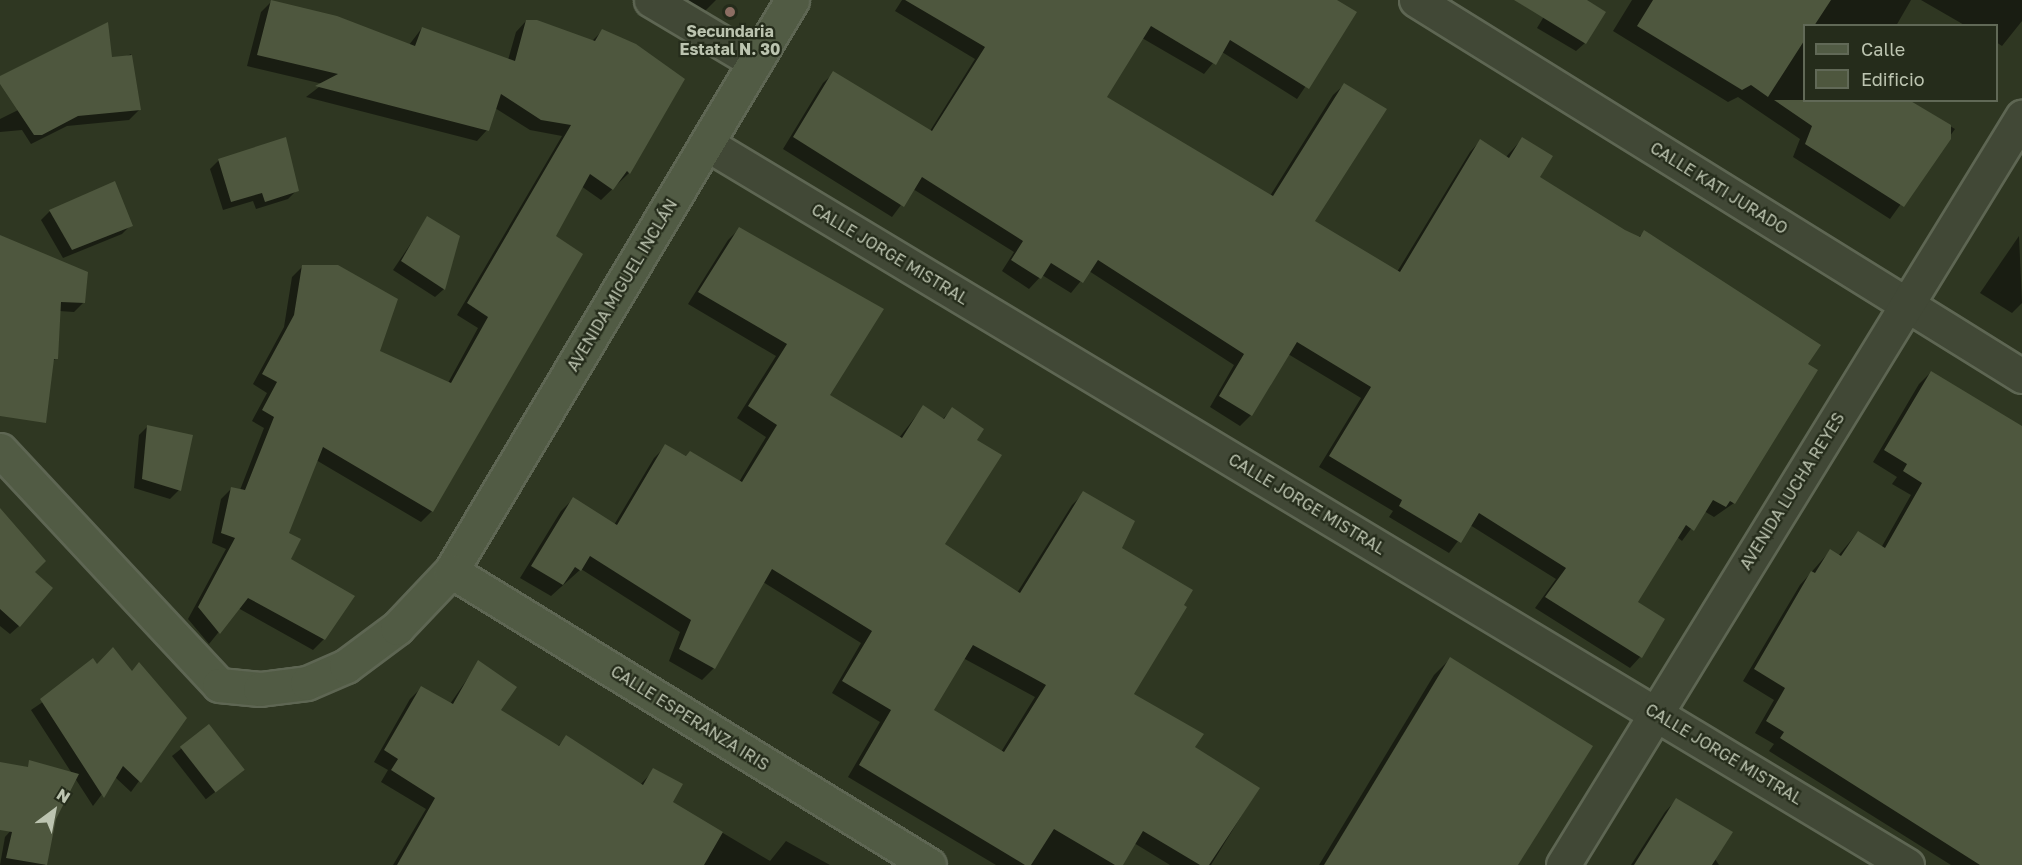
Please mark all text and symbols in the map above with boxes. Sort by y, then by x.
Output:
marker: Secundaria Estatal N. 30 [723,5,737,19]
place label: Secundaria Estatal N. 30 [679,21,781,59]
legend [1803,24,1998,102]
text: Calle [1861,38,1905,60]
text: Edificio [1861,68,1925,90]
street label: CALLE KATI JURADO [1647,138,1791,238]
street label: AVENIDA MIGUEL INCLÁN [563,195,681,375]
street label: CALLE JORGE MISTRAL [808,200,972,308]
street label: AVENIDA LUCHA REYES [1736,409,1848,573]
street label: CALLE JORGE MISTRAL [1225,450,1389,558]
street label: CALLE ESPERANZA IRIS [607,661,773,775]
street label: CALLE JORGE MISTRAL [1642,700,1806,808]
north arrow [24,781,84,841]
text: N [53,784,74,807]

